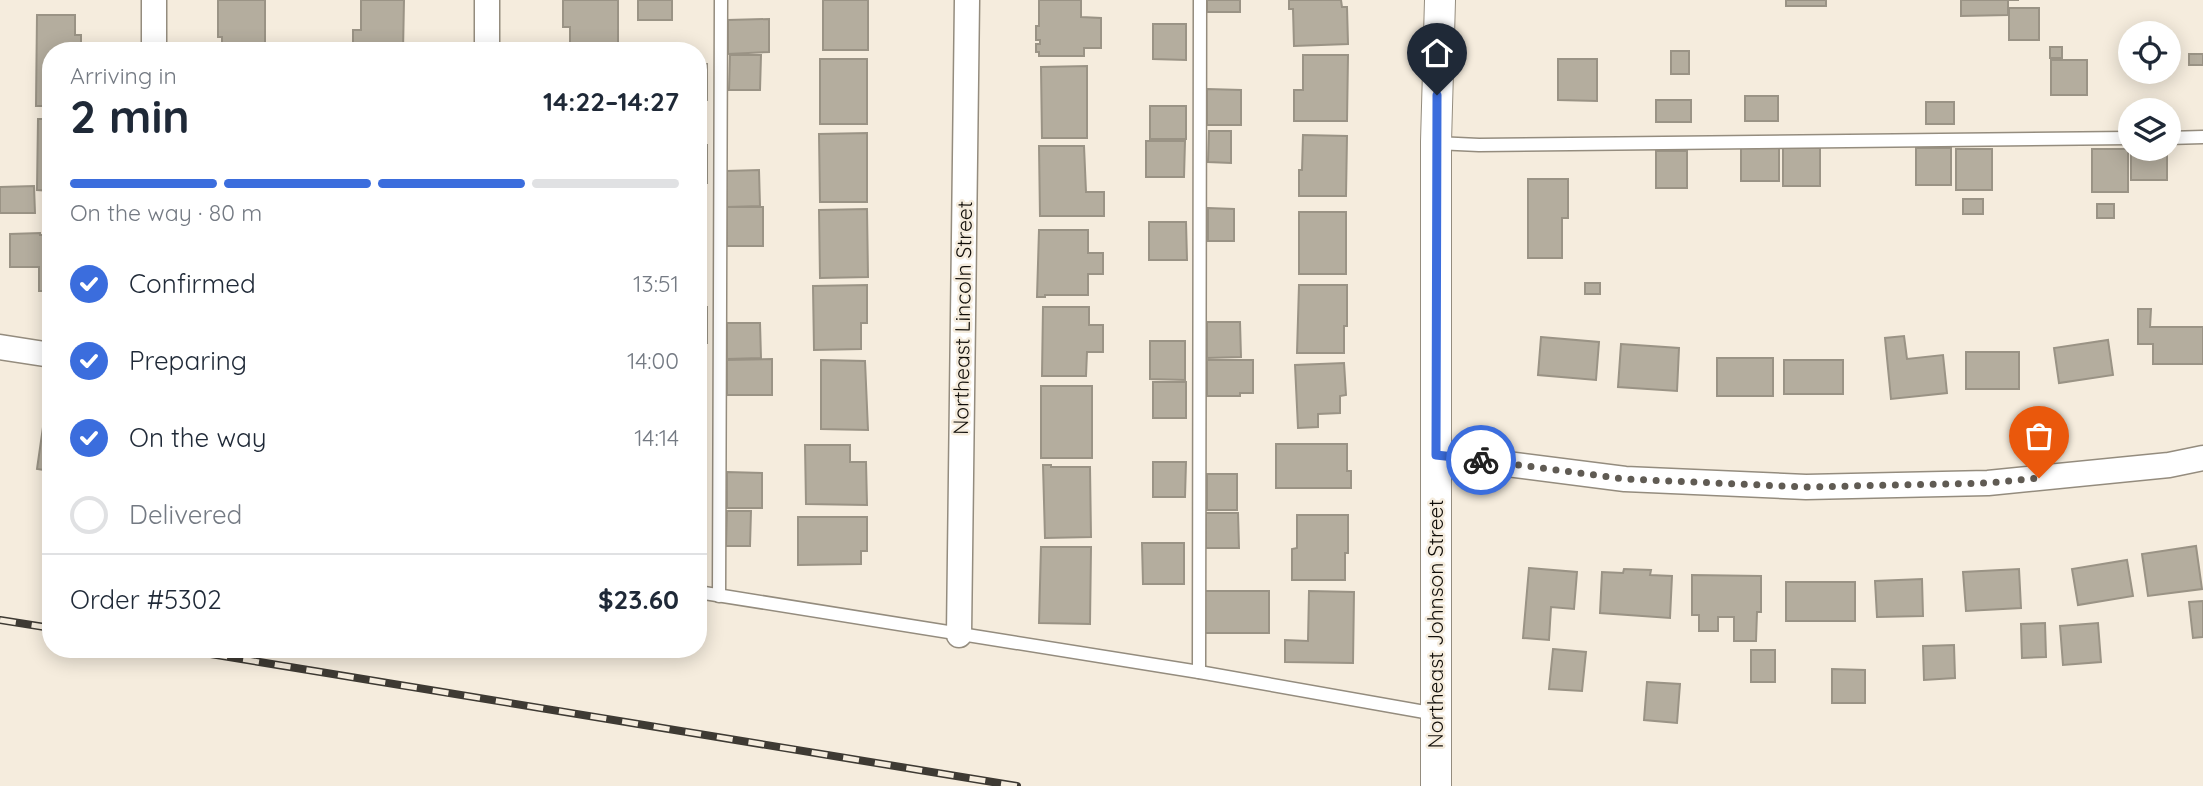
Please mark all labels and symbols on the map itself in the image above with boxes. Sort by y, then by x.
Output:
pin [1407,23,1467,95]
street label: Northeast Lincoln Street [947,201,977,435]
pin [2009,406,2069,478]
courier [1446,425,1516,495]
street label: Northeast Johnson Street [1422,499,1448,749]

